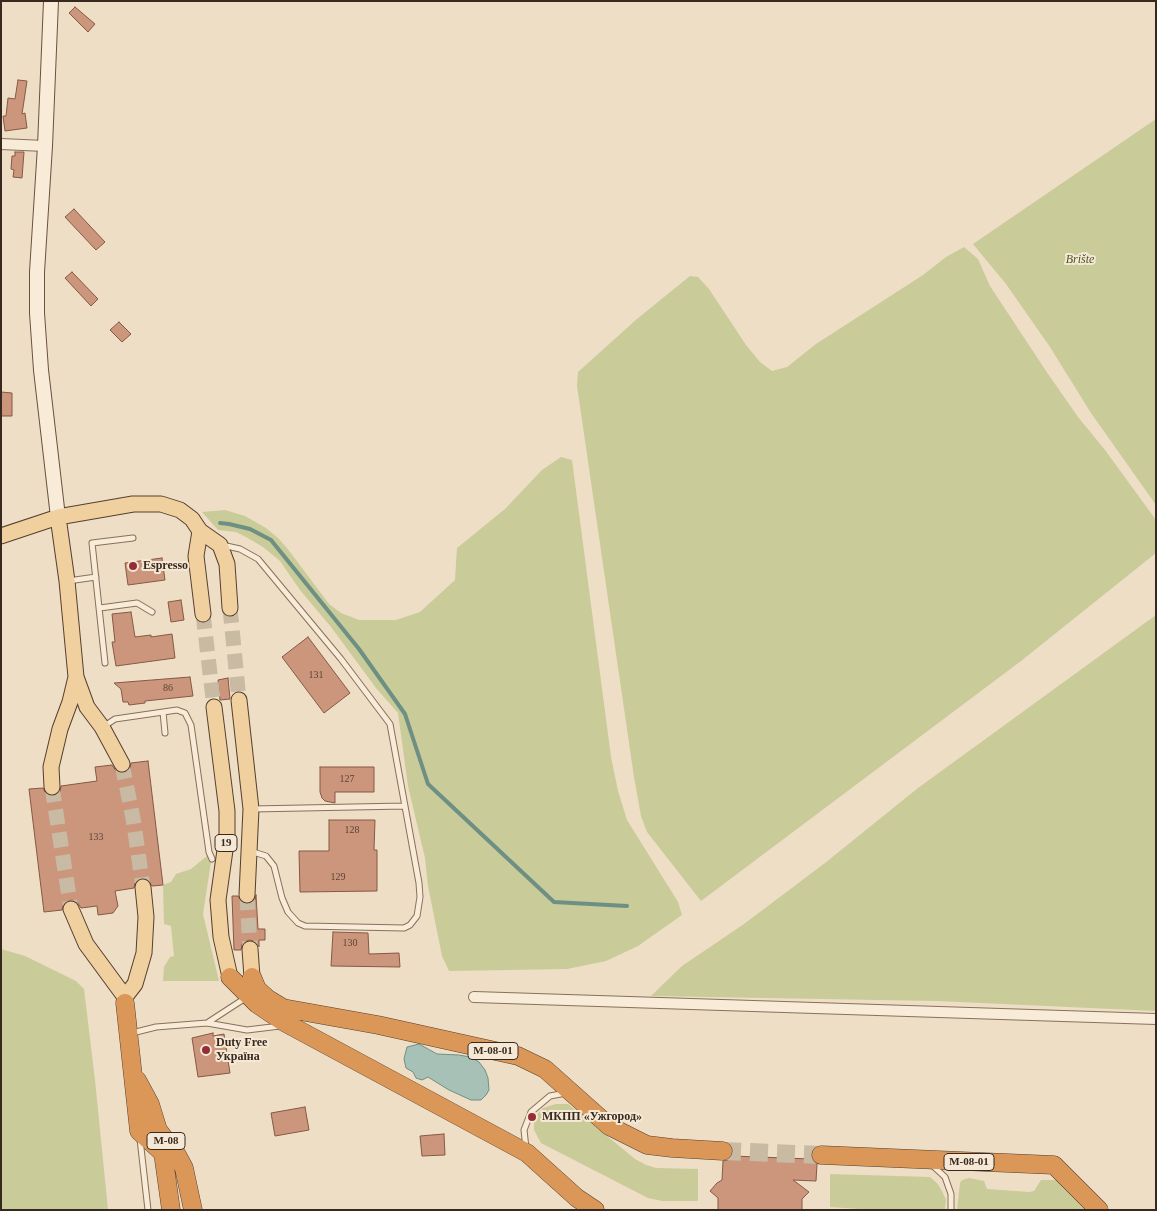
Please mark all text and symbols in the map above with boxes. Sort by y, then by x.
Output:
park label: Brište [1066,253,1094,267]
place label: Espresso [143,559,188,573]
marker: Espresso [127,560,139,572]
house number: 131 [308,669,324,681]
house number: 86 [163,682,173,694]
house number: 127 [340,773,354,785]
house number: 128 [344,824,360,836]
house number: 133 [88,831,104,843]
road number: 19 [215,834,237,851]
house number: 129 [330,871,346,883]
house number: 130 [342,937,358,949]
place label: Duty Free Україна [216,1036,267,1064]
road number: М-08-01 [468,1042,518,1060]
marker: Duty Free Україна [200,1044,212,1056]
place label: МКПП «Ужгород» [542,1110,642,1124]
marker: МКПП «Ужгород» [526,1111,538,1123]
road number: М-08 [147,1132,185,1150]
road number: М-08-01 [944,1154,994,1170]

